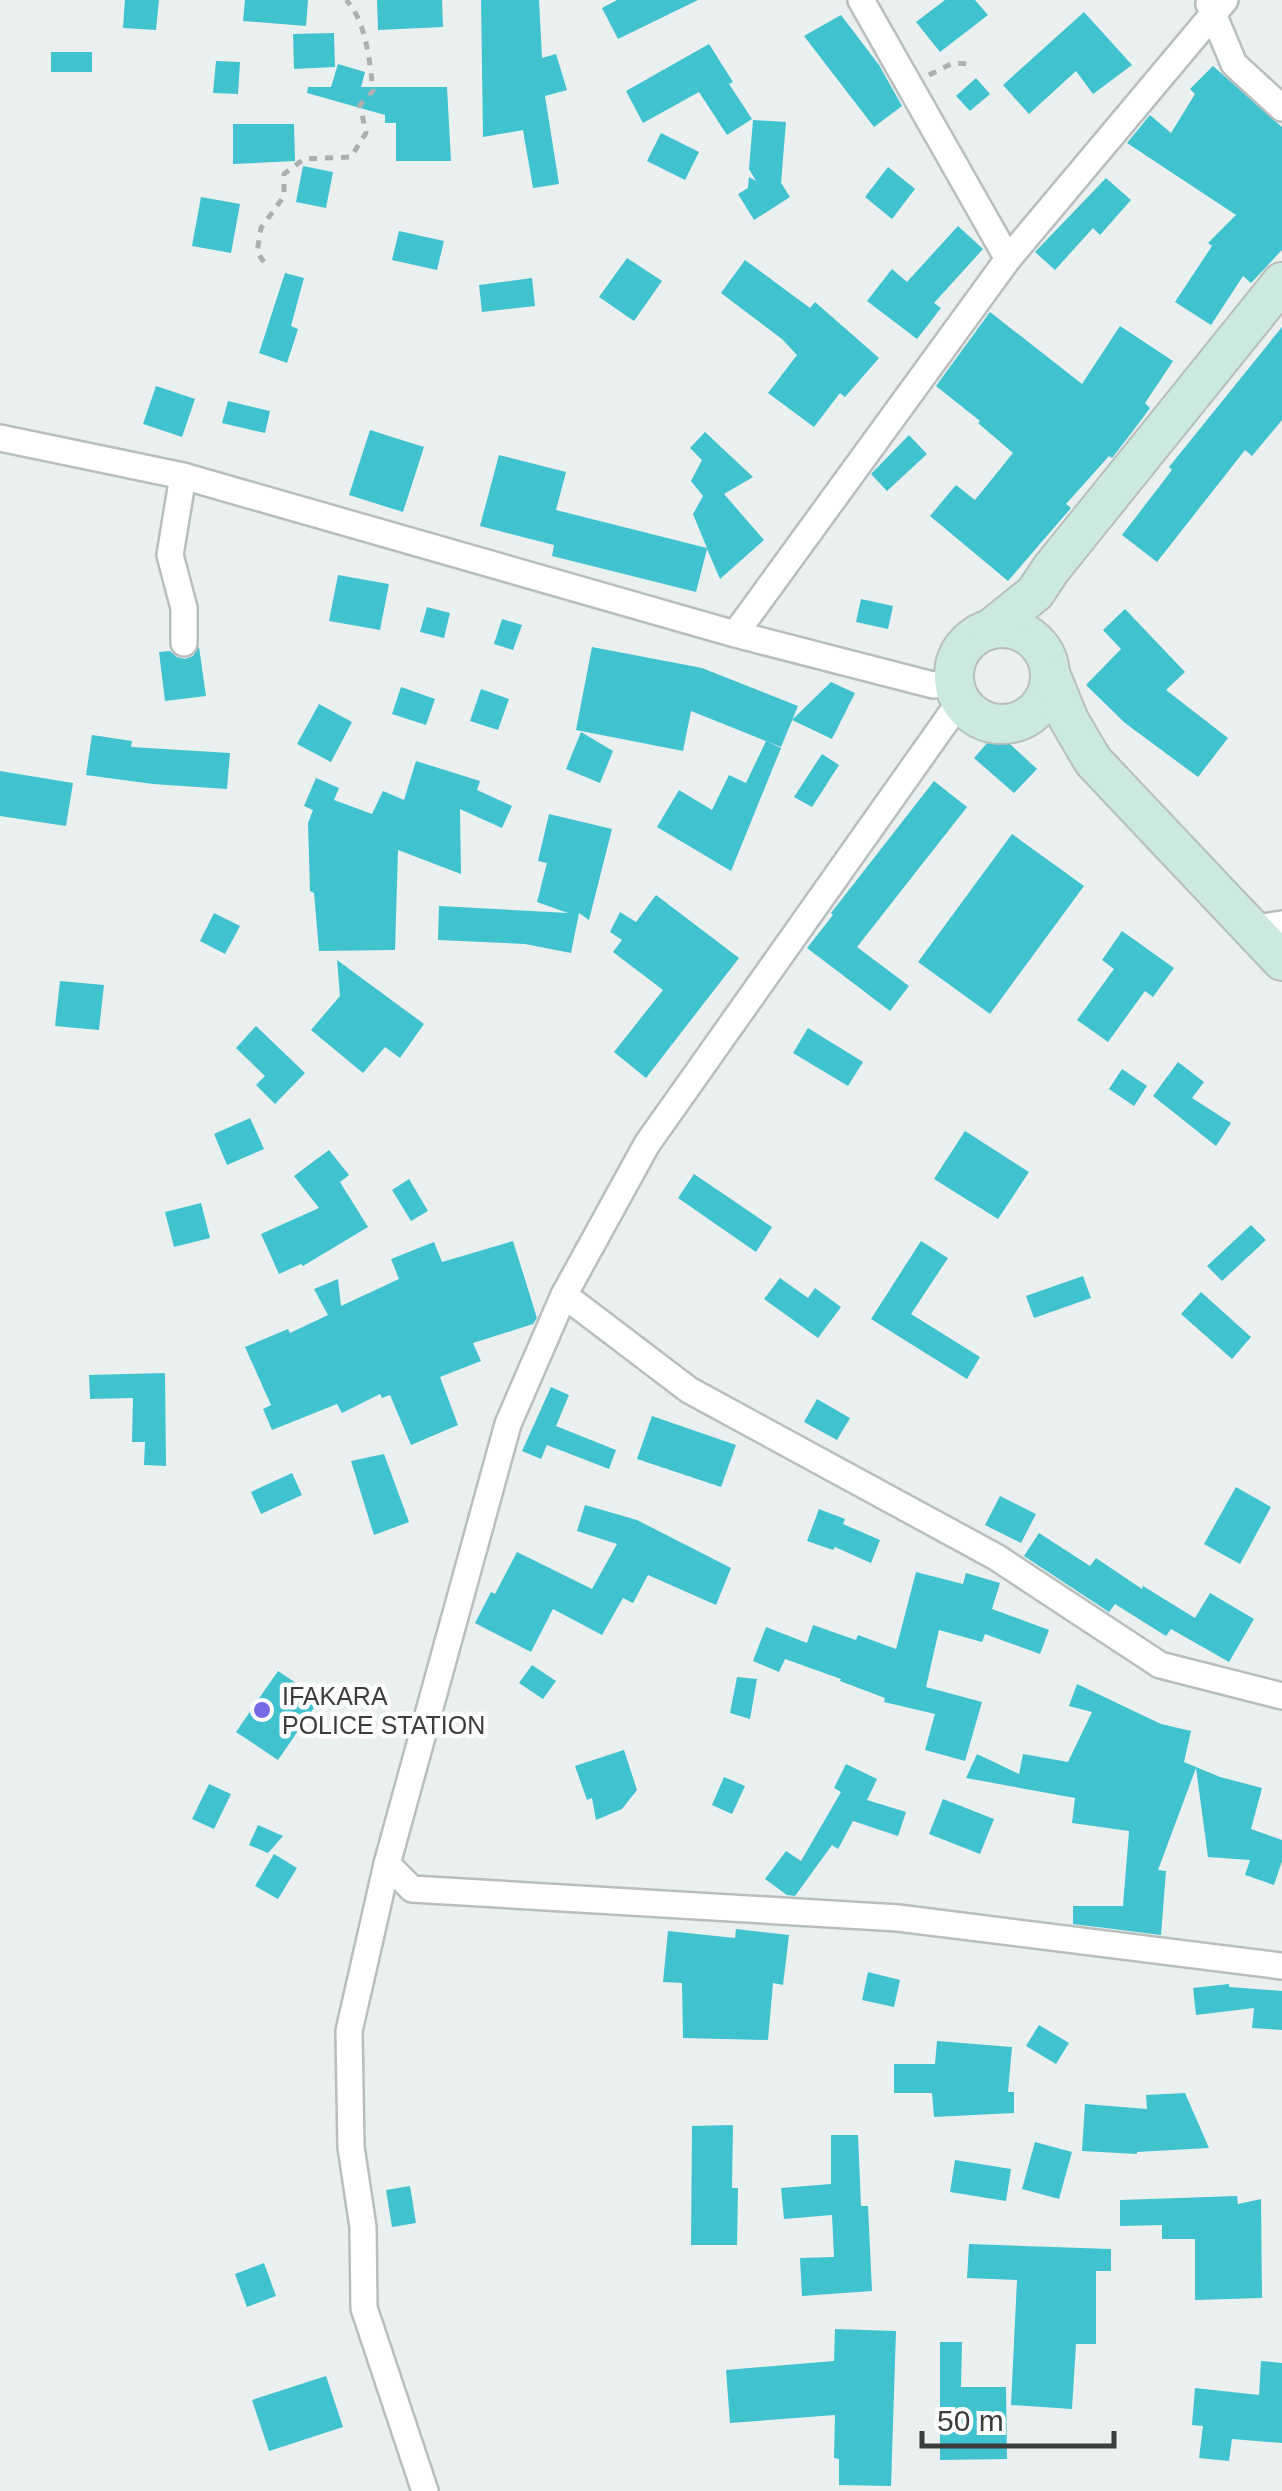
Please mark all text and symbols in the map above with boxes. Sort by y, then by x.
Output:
place label: IFAKARA POLICE STATION [282,1682,485,1739]
marker: IFAKARA POLICE STATION [251,1699,273,1721]
scale bar [922,2386,1114,2448]
text: 50 m [937,2404,1004,2437]

